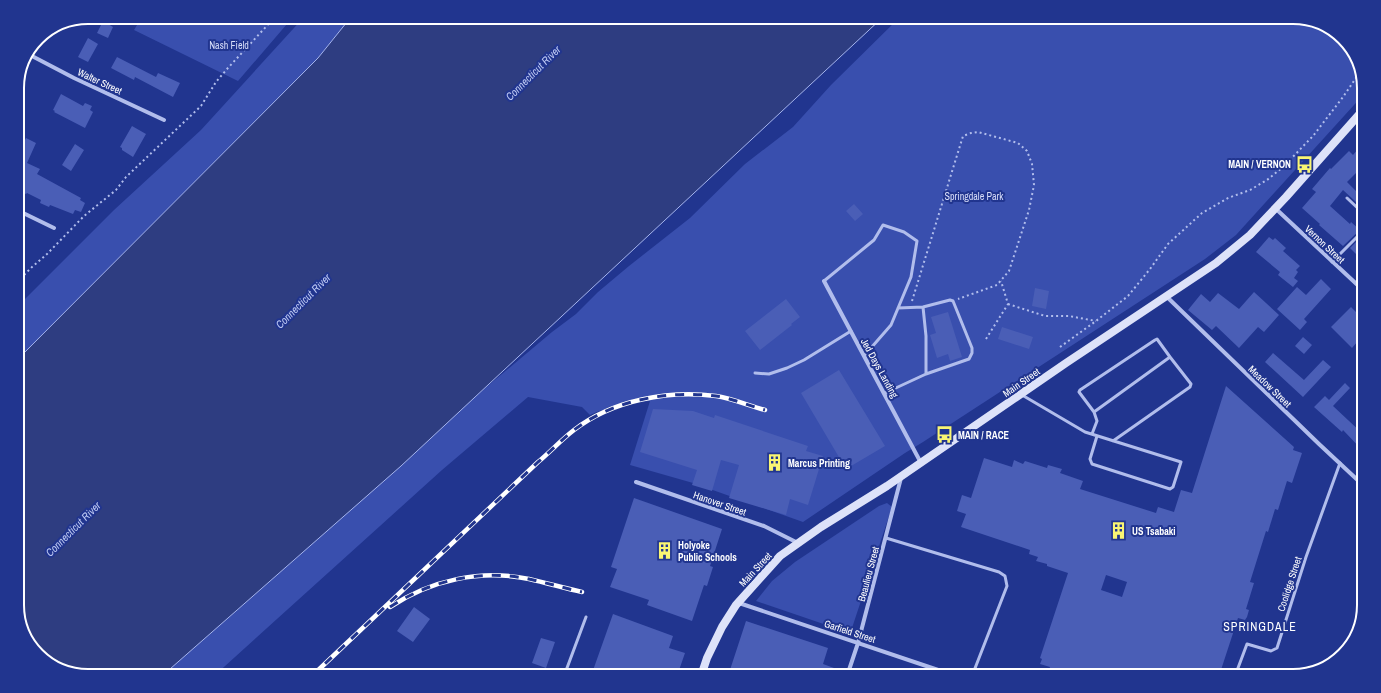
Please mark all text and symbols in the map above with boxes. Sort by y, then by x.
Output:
park label: Nash Field [209,39,249,52]
water label: Connecticut River [503,42,564,103]
street label: Walter Street [75,66,125,98]
bus stop icon: MAIN / VERNON [1294,154,1314,174]
place label: MAIN / VERNON [1228,158,1291,171]
park label: Springdale Park [945,190,1004,203]
street label: Vernon Street [1302,223,1348,267]
water label: Connecticut River [273,270,334,331]
street label: Jed Days Landing [858,336,901,401]
street label: Meadow Street [1245,363,1295,411]
street label: Main Street [1000,365,1043,400]
bus stop icon: MAIN / RACE [935,425,955,445]
place label: MAIN / RACE [958,429,1010,442]
building icon: Marcus Printing [765,453,785,473]
place label: Marcus Printing [788,457,850,470]
street label: Hanover Street [692,488,749,519]
water label: Connecticut River [43,498,104,559]
building icon: US Tsabaki [1109,521,1129,541]
place label: US Tsabaki [1132,525,1176,538]
place label: Holyoke Public Schools [678,539,737,564]
building icon: Holyoke Public Schools [655,541,675,561]
street label: Beaulieu Street [855,544,882,603]
street label: Main Street [736,549,775,589]
street label: Coolidge Street [1274,554,1305,613]
street label: Garfield Street [822,617,878,646]
district label: SPRINGDALE [1223,619,1297,635]

